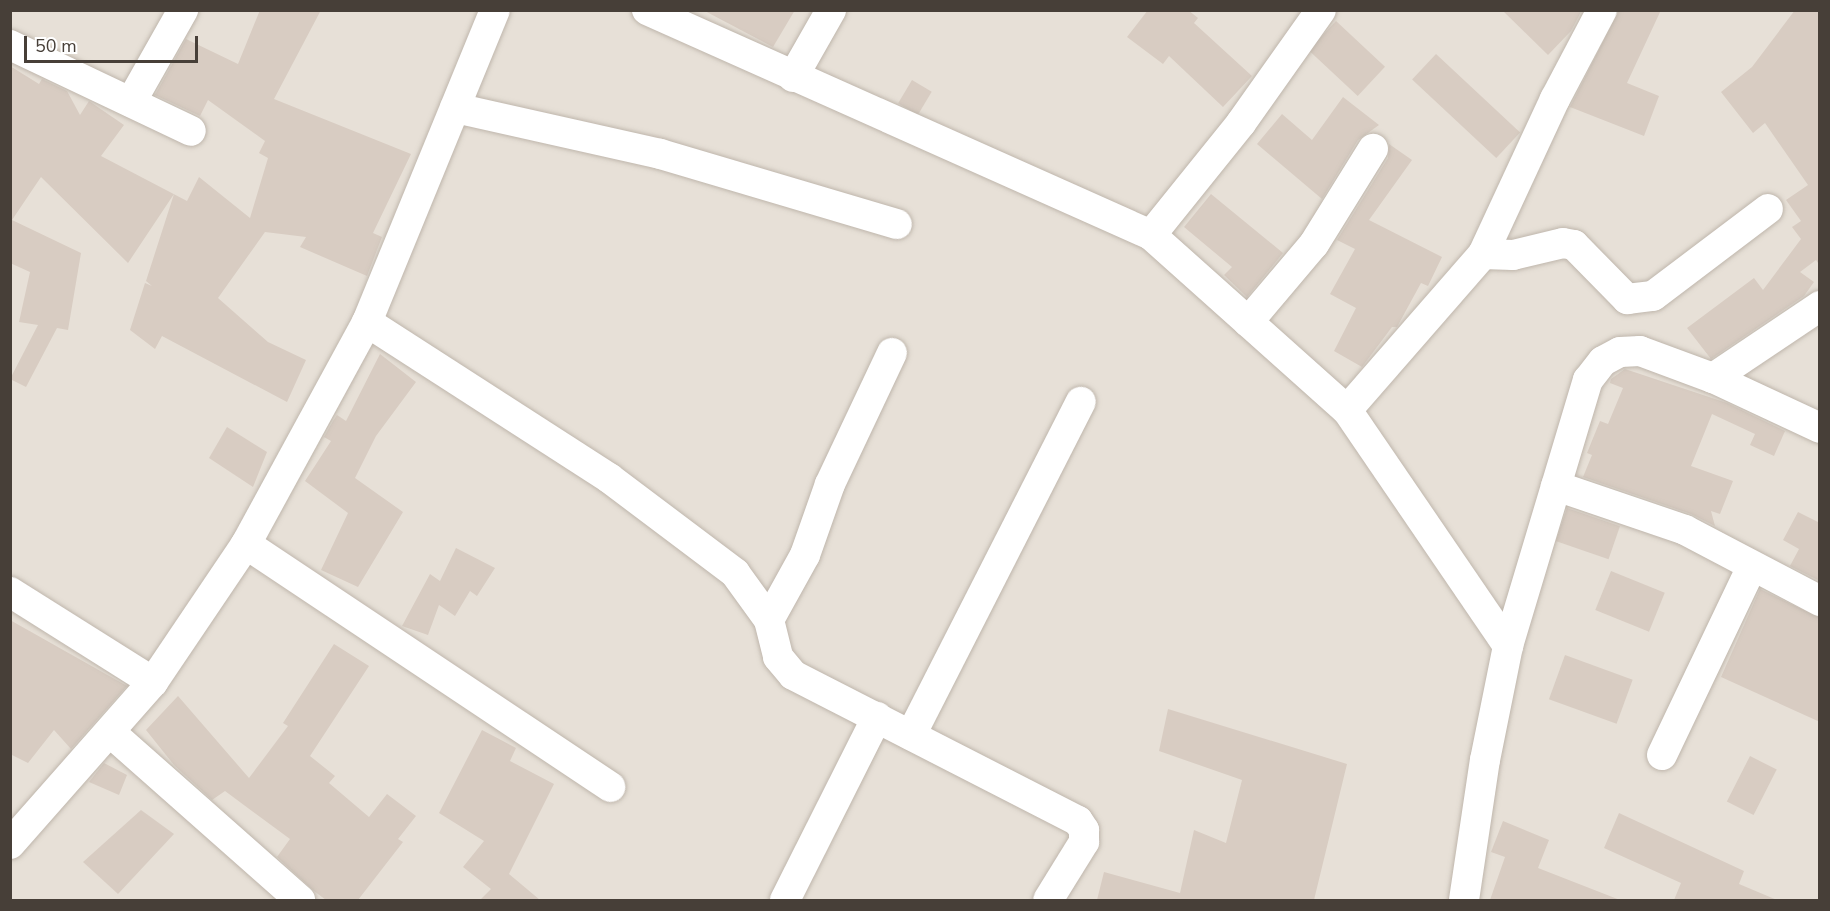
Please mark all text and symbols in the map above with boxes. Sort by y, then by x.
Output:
scale bar [27,24,201,62]
text: 50 m [35,34,77,58]

